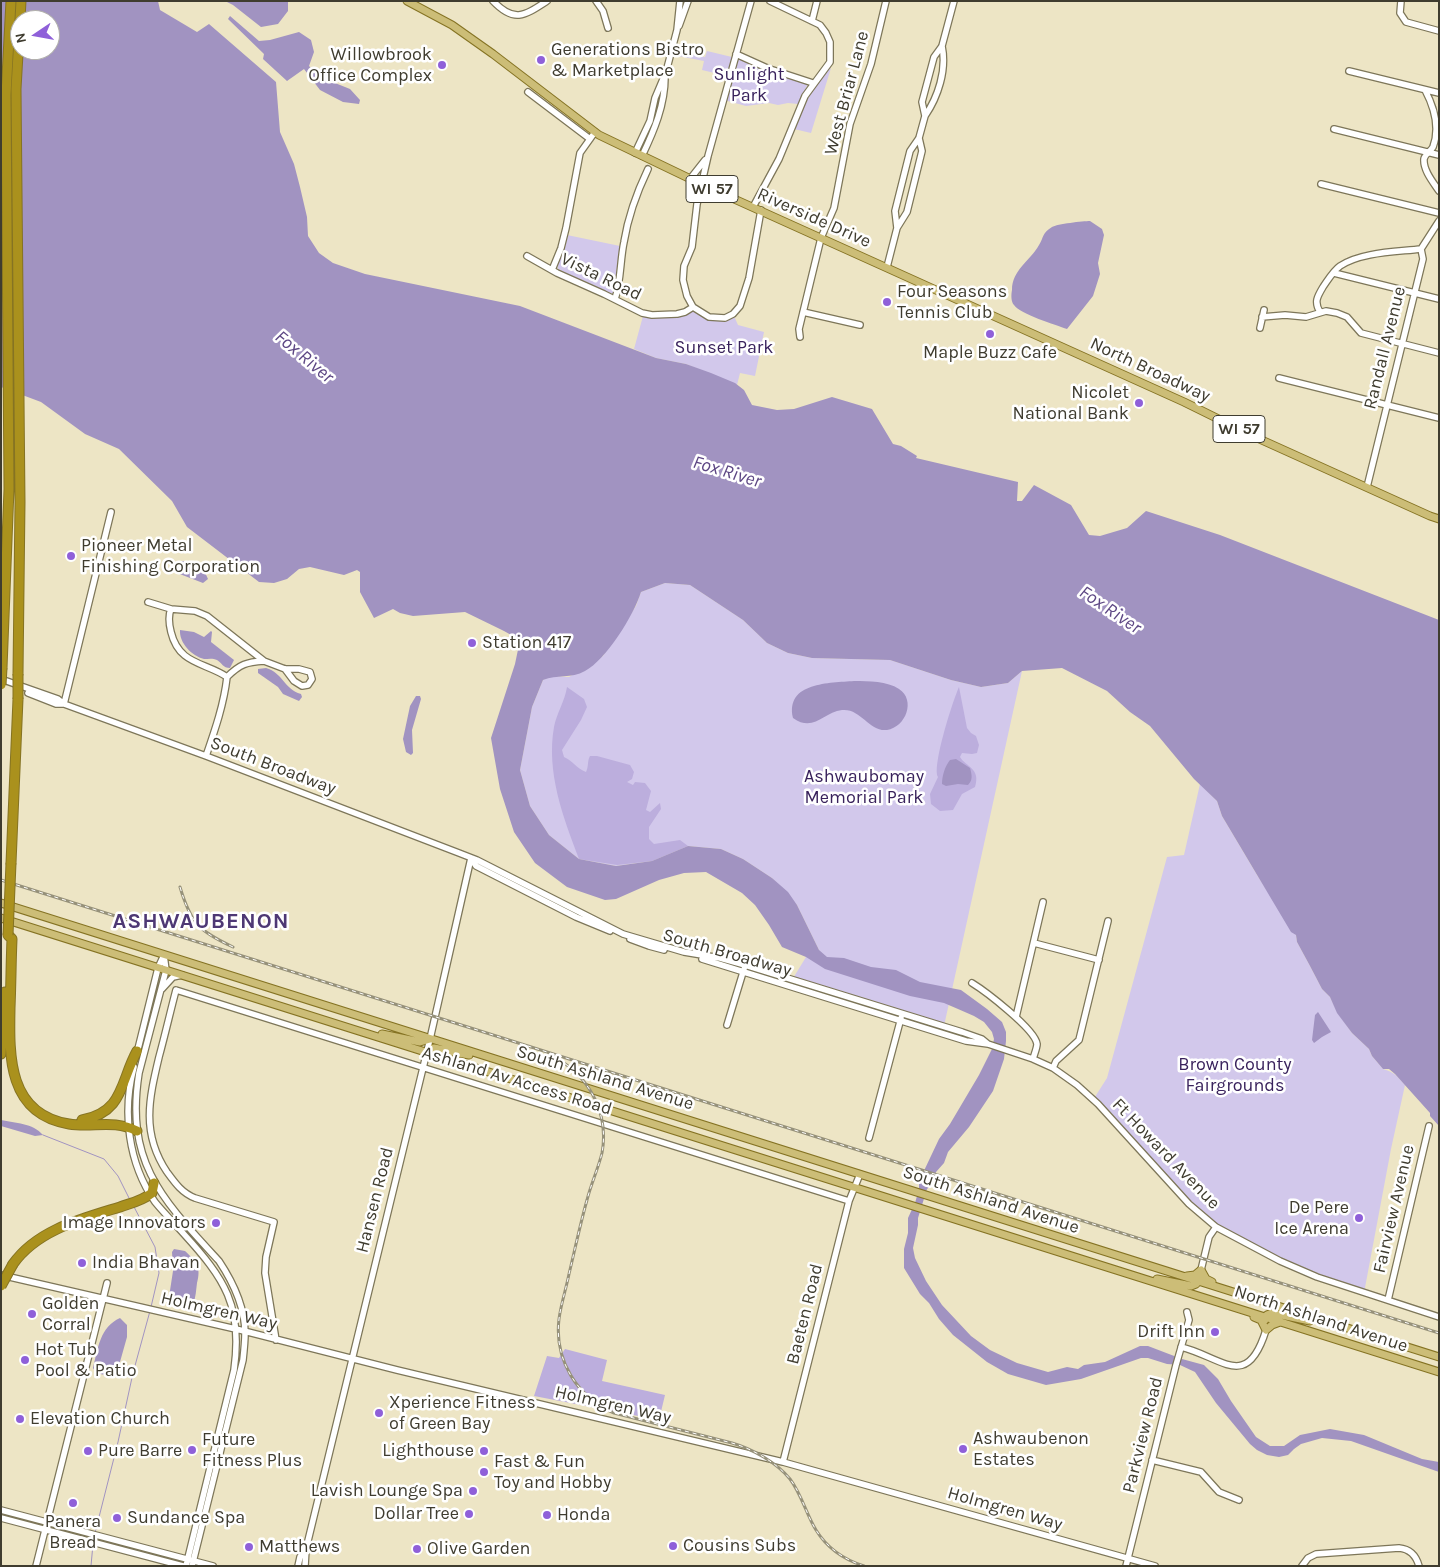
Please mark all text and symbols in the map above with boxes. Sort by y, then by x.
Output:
north arrow [10,10,60,60]
street label: West Briar Lane [820,29,874,157]
text: N [11,31,30,45]
place label: Generations Bistro & Marketplace [551,39,704,82]
place label: Willowbrook Office Complex [308,44,432,86]
marker: Generations Bistro & Marketplace [535,54,547,66]
marker: Willowbrook Office Complex [436,59,448,71]
park label: Sunlight Park [714,64,784,106]
road number: WI 57 [686,175,738,202]
street label: Riverside Drive [754,183,874,253]
street label: Vista Road [557,248,645,306]
place label: Four Seasons Tennis Club [897,281,1007,324]
street label: Randall Avenue [1359,284,1411,412]
marker: Four Seasons Tennis Club [881,296,893,308]
water label: Fox River [270,326,338,388]
marker: Maple Buzz Cafe [984,328,996,340]
street label: North Broadway [1087,333,1213,407]
park label: Sunset Park [675,337,773,359]
place label: Maple Buzz Cafe [923,342,1057,364]
place label: Nicolet National Bank [1013,382,1129,424]
marker: Nicolet National Bank [1133,397,1145,409]
road number: WI 57 [1213,416,1265,442]
water label: Fox River [690,451,764,493]
place label: Pioneer Metal Finishing Corporation [81,535,260,578]
marker: Pioneer Metal Finishing Corporation [65,550,77,562]
water label: Fox River [1075,581,1145,639]
place label: Station 417 [482,632,571,654]
marker: Station 417 [466,637,478,649]
street label: South Broadway [207,732,339,800]
park label: Ashwaubomay Memorial Park [804,766,924,809]
district label: ASHWAUBENON [111,909,291,935]
street label: South Broadway [660,924,794,982]
street label: South Ashland Avenue [514,1041,696,1115]
street label: Ashland Av Access Road [419,1042,615,1120]
park label: Brown County Fairgrounds [1178,1054,1292,1096]
street label: Ft Howard Avenue [1108,1094,1224,1214]
street label: Fairview Avenue [1369,1143,1419,1275]
street label: Hansen Road [351,1145,399,1255]
street label: South Ashland Avenue [900,1161,1082,1239]
place label: De Pere Ice Arena [1274,1197,1349,1240]
place label: Image Innovators [62,1212,206,1234]
marker: De Pere Ice Arena [1353,1212,1365,1224]
marker: Image Innovators [210,1217,222,1229]
place label: India Bhavan [92,1252,200,1274]
marker: India Bhavan [76,1257,88,1269]
street label: Baeten Road [782,1261,828,1367]
street label: North Ashland Avenue [1231,1281,1411,1357]
street label: Holmgren Way [159,1287,279,1335]
place label: Golden Corral [42,1293,99,1336]
marker: Golden Corral [26,1308,38,1320]
place label: Drift Inn [1137,1321,1205,1343]
marker: Drift Inn [1209,1326,1221,1338]
place label: Hot Tub Pool & Patio [35,1339,137,1382]
marker: Hot Tub Pool & Patio [19,1354,31,1366]
street label: Parkview Road [1118,1375,1168,1495]
street label: Holmgren Way [553,1381,673,1429]
place label: Xperience Fitness of Green Bay [389,1392,536,1435]
marker: Xperience Fitness of Green Bay [373,1407,385,1419]
place label: Elevation Church [30,1408,170,1430]
marker: Elevation Church [14,1413,26,1425]
place label: Ashwaubenon Estates [973,1428,1089,1470]
place label: Future Fitness Plus [202,1429,302,1472]
place label: Pure Barre [98,1440,182,1462]
place label: Lighthouse [382,1440,474,1462]
marker: Ashwaubenon Estates [957,1443,969,1455]
marker: Future Fitness Plus [186,1444,198,1456]
marker: Pure Barre [82,1445,94,1457]
marker: Lighthouse [478,1445,490,1457]
place label: Fast & Fun Toy and Hobby [494,1451,611,1494]
marker: Fast & Fun Toy and Hobby [478,1466,490,1478]
place label: Lavish Lounge Spa [311,1480,463,1502]
street label: Holmgren Way [945,1482,1065,1536]
marker: Lavish Lounge Spa [467,1485,479,1497]
marker: Panera Bread [67,1497,79,1509]
place label: Dollar Tree [374,1503,459,1525]
place label: Honda [557,1504,610,1526]
place label: Sundance Spa [127,1507,245,1529]
marker: Dollar Tree [463,1508,475,1520]
marker: Honda [541,1509,553,1521]
place label: Panera Bread [45,1511,101,1554]
marker: Sundance Spa [111,1512,123,1524]
place label: Cousins Subs [683,1535,796,1557]
place label: Matthews [259,1536,340,1558]
place label: Olive Garden [427,1538,530,1560]
marker: Cousins Subs [667,1540,679,1552]
marker: Matthews [243,1541,255,1553]
marker: Olive Garden [411,1543,423,1555]

